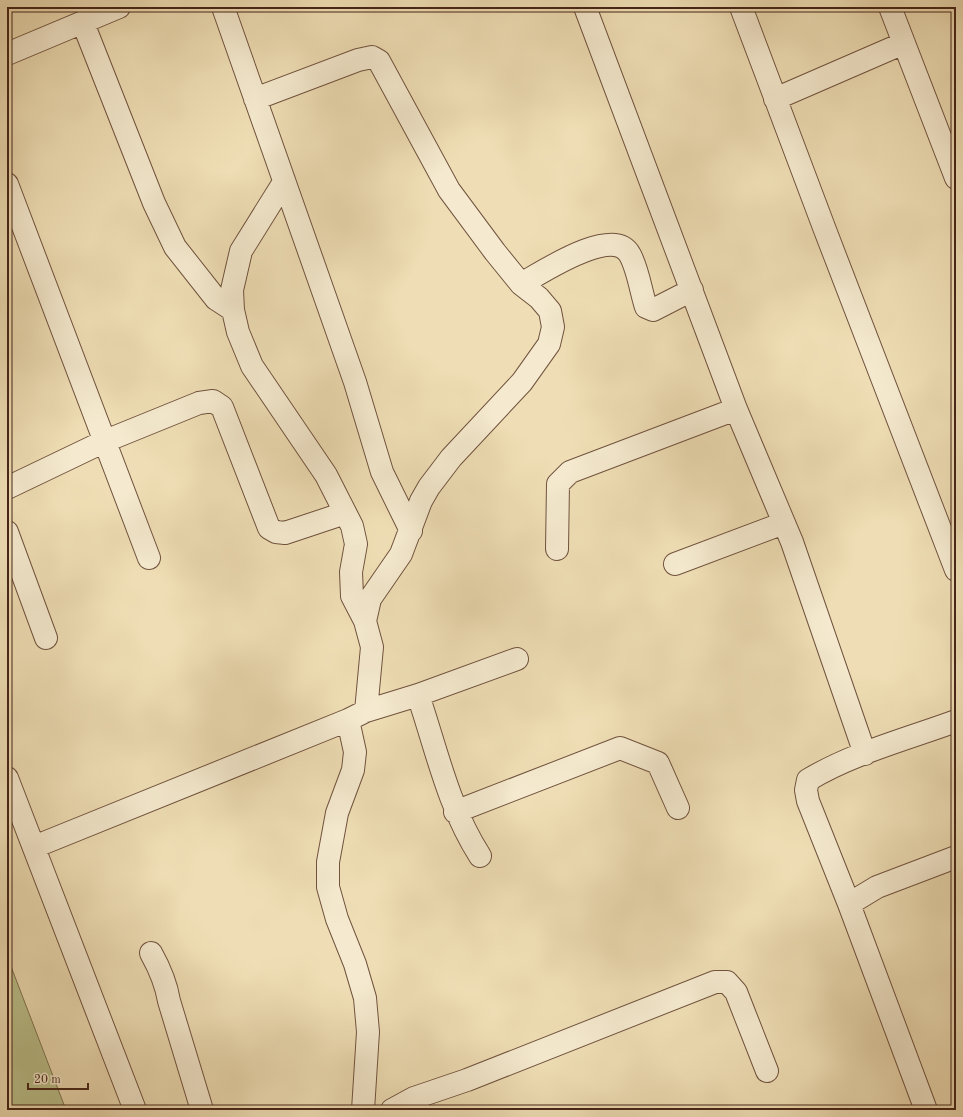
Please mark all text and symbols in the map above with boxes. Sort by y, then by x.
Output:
scale bar [28,1065,88,1091]
text: 20 m [34,1074,61,1086]

